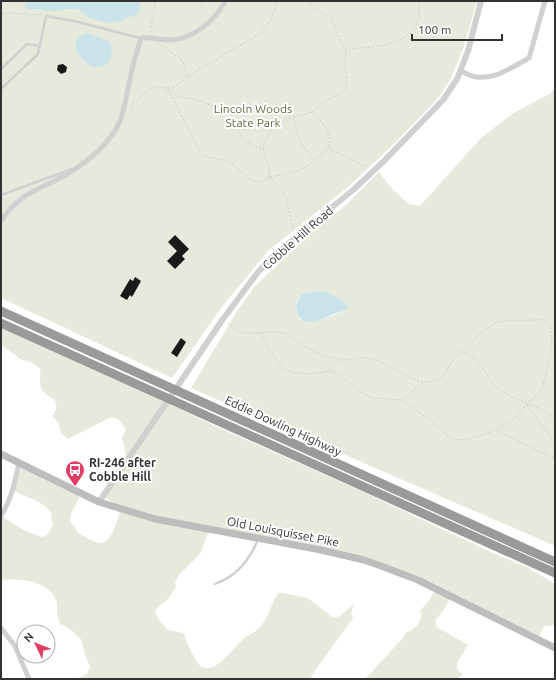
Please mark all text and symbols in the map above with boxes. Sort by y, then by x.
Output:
scale bar [412,16,502,42]
text: 100 m [418,23,451,36]
park label: Lincoln Woods State Park [214,102,292,129]
street label: Cobble Hill Road [260,204,335,272]
street label: Eddie Dowling Highway [223,393,344,458]
place label: RI-246 after Cobble Hill [89,456,156,483]
bus stop icon: RI-246 after Cobble Hill [64,459,86,487]
street label: Old Louisquisset Pike [226,514,340,549]
north arrow [16,624,56,664]
text: N [21,630,36,644]

